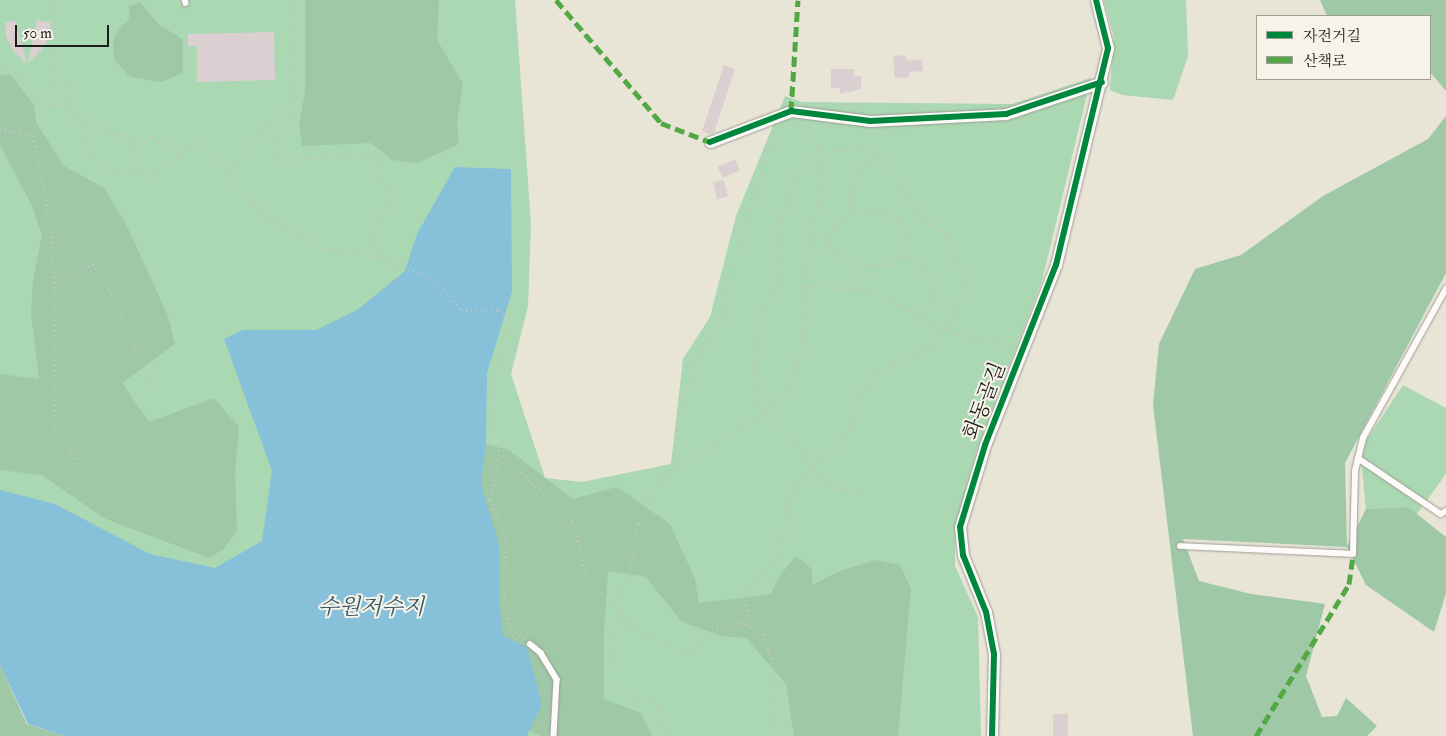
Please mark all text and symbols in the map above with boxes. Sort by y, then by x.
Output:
scale bar [18,15,111,47]
legend [1256,15,1431,80]
text: 50 m [23,24,52,43]
text: 자전거길 [1303,27,1361,46]
text: 산책로 [1303,52,1346,71]
street label: 화동골길 [959,359,1011,443]
water label: 수원저수지 [318,595,424,621]

